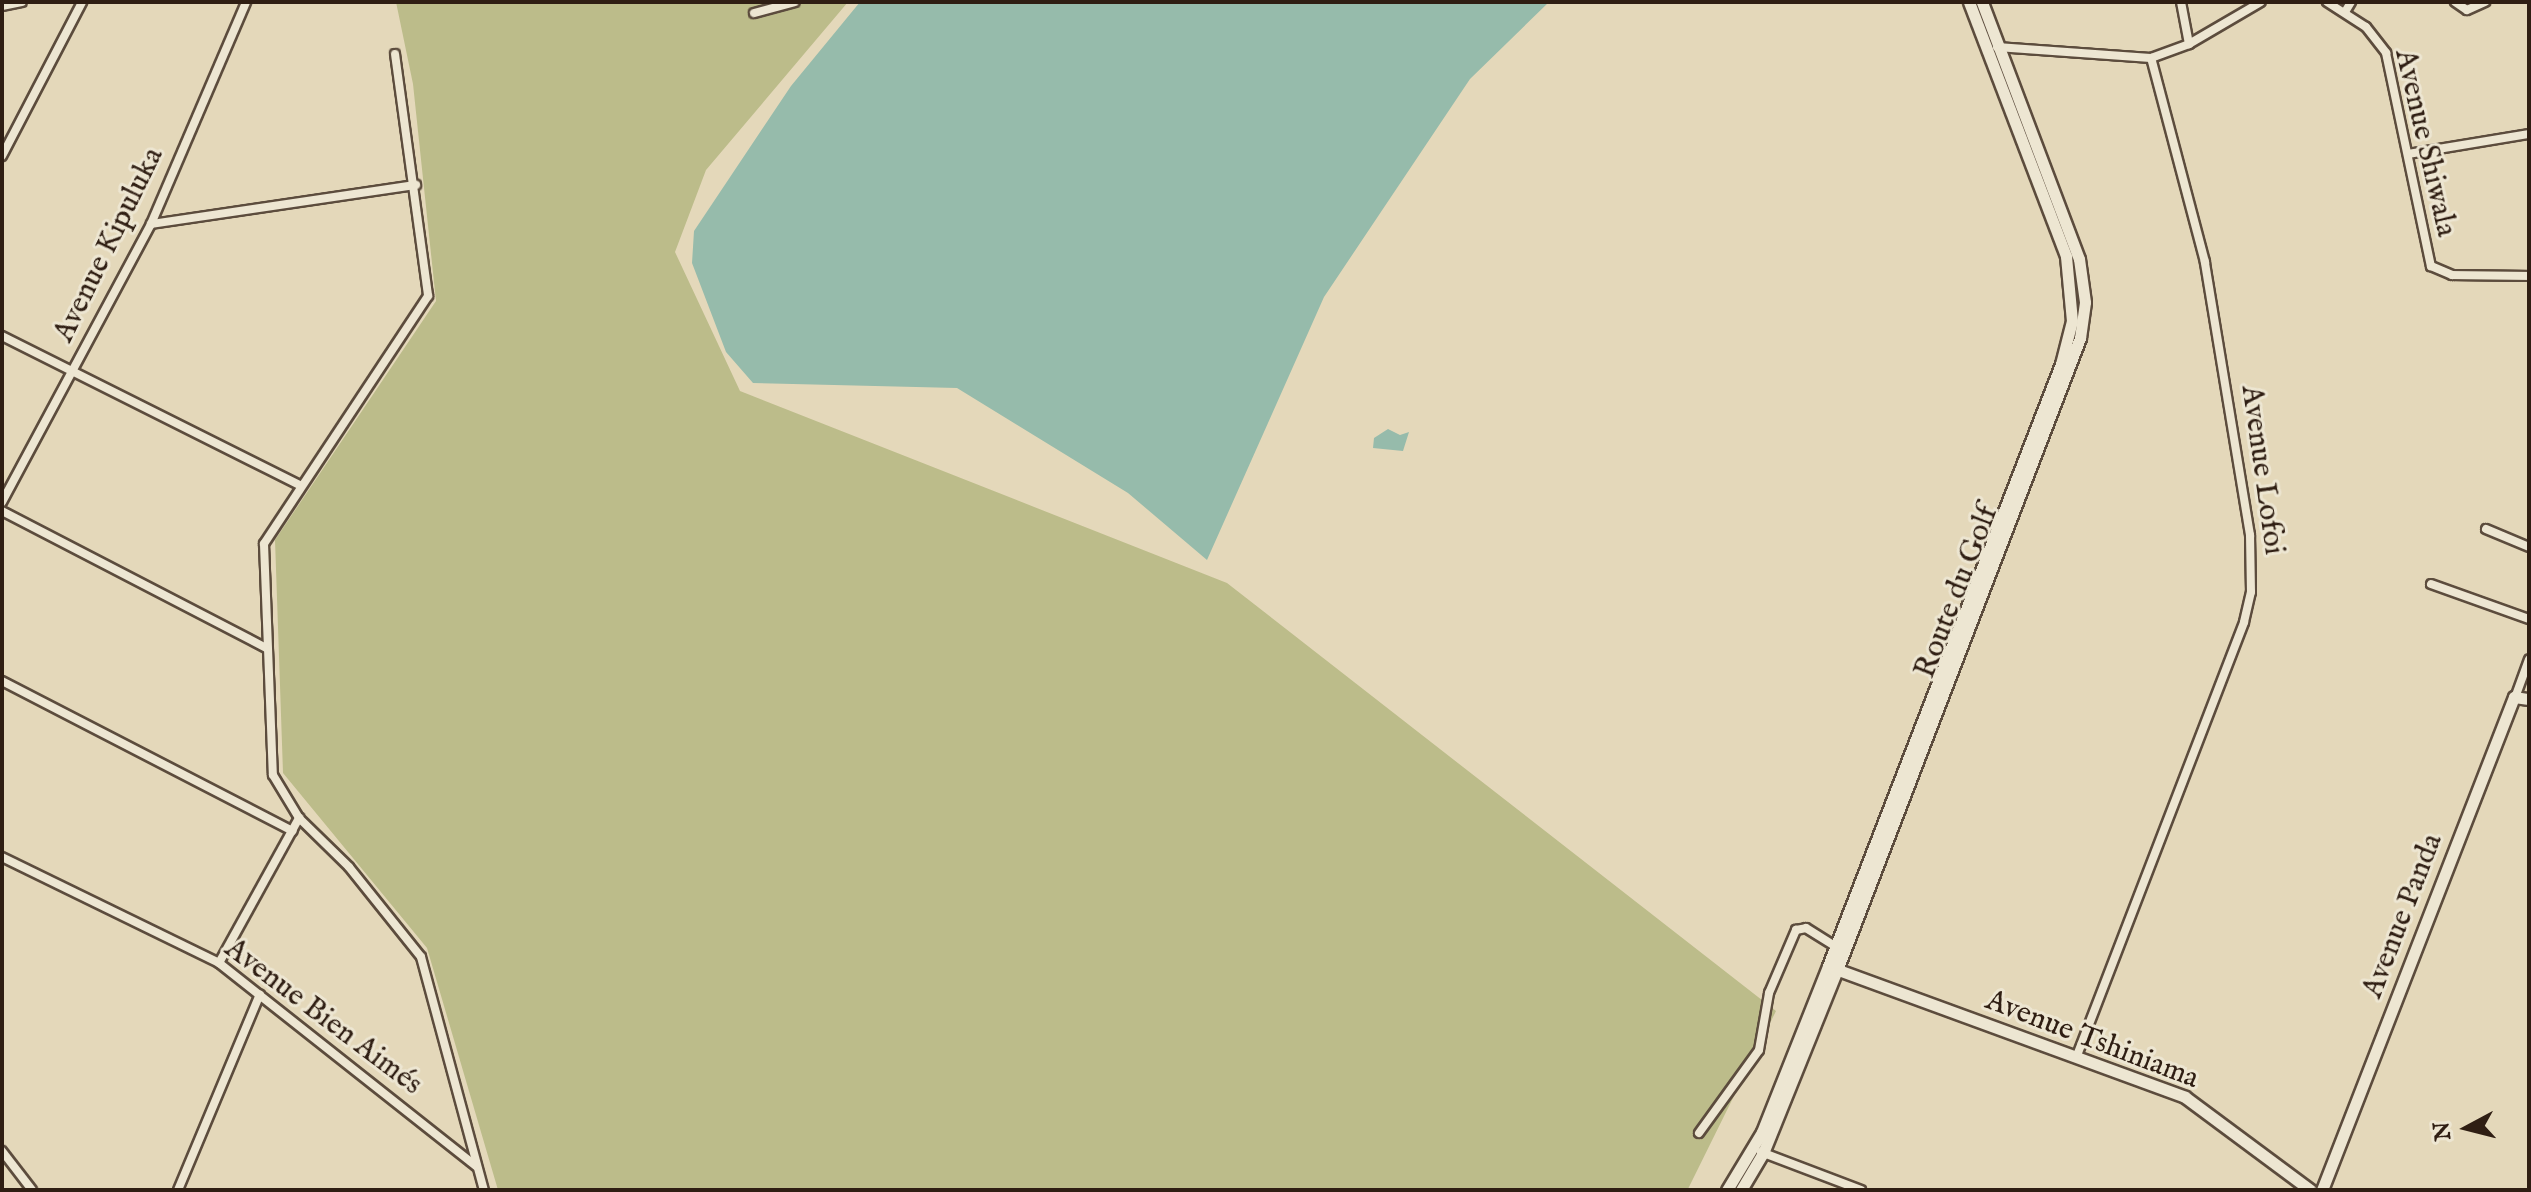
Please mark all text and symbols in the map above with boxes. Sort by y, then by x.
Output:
street label: Avenue Shiwala [2386,46,2464,240]
street label: Avenue Kipuluka [46,142,172,348]
street label: Avenue Lofoi [2232,383,2292,557]
street label: Route du Golf [1908,501,2006,683]
street label: Avenue Panda [2355,829,2451,1003]
street label: Avenue Bien Aimés [217,931,429,1103]
street label: Avenue Tshiniama [1980,983,2204,1097]
north arrow [2427,1088,2507,1168]
text: N [2428,1120,2458,1142]

